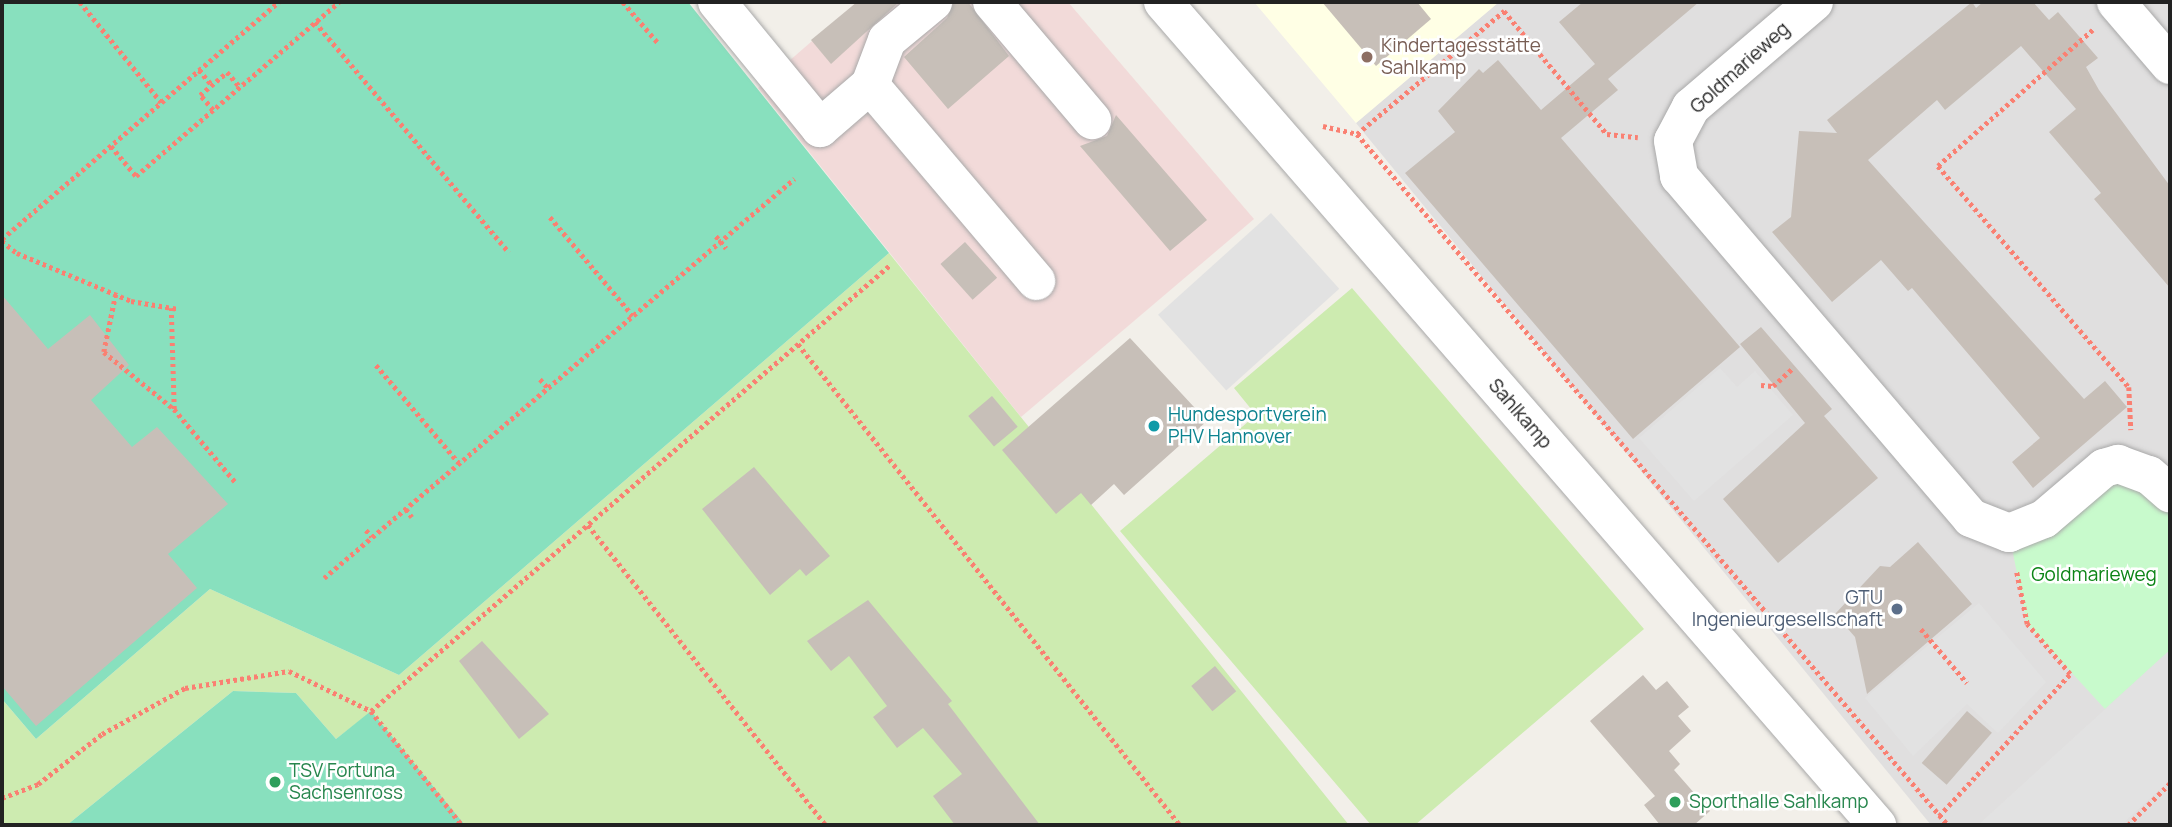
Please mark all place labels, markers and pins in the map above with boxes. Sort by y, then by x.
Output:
place label: Kindertagesstätte Sahlkamp [1381,35,1541,79]
marker: Kindertagesstätte Sahlkamp [1359,49,1375,65]
place label: Hundesportverein PHV Hannover [1168,404,1327,448]
marker: Hundesportverein PHV Hannover [1146,418,1162,434]
place label: GTU Ingenieurgesellschaft [1692,587,1883,631]
marker: GTU Ingenieurgesellschaft [1889,601,1905,617]
place label: TSV Fortuna Sachsenross [289,760,403,804]
marker: TSV Fortuna Sachsenross [267,774,283,790]
place label: Sporthalle Sahlkamp [1689,791,1869,813]
marker: Sporthalle Sahlkamp [1667,794,1683,810]

